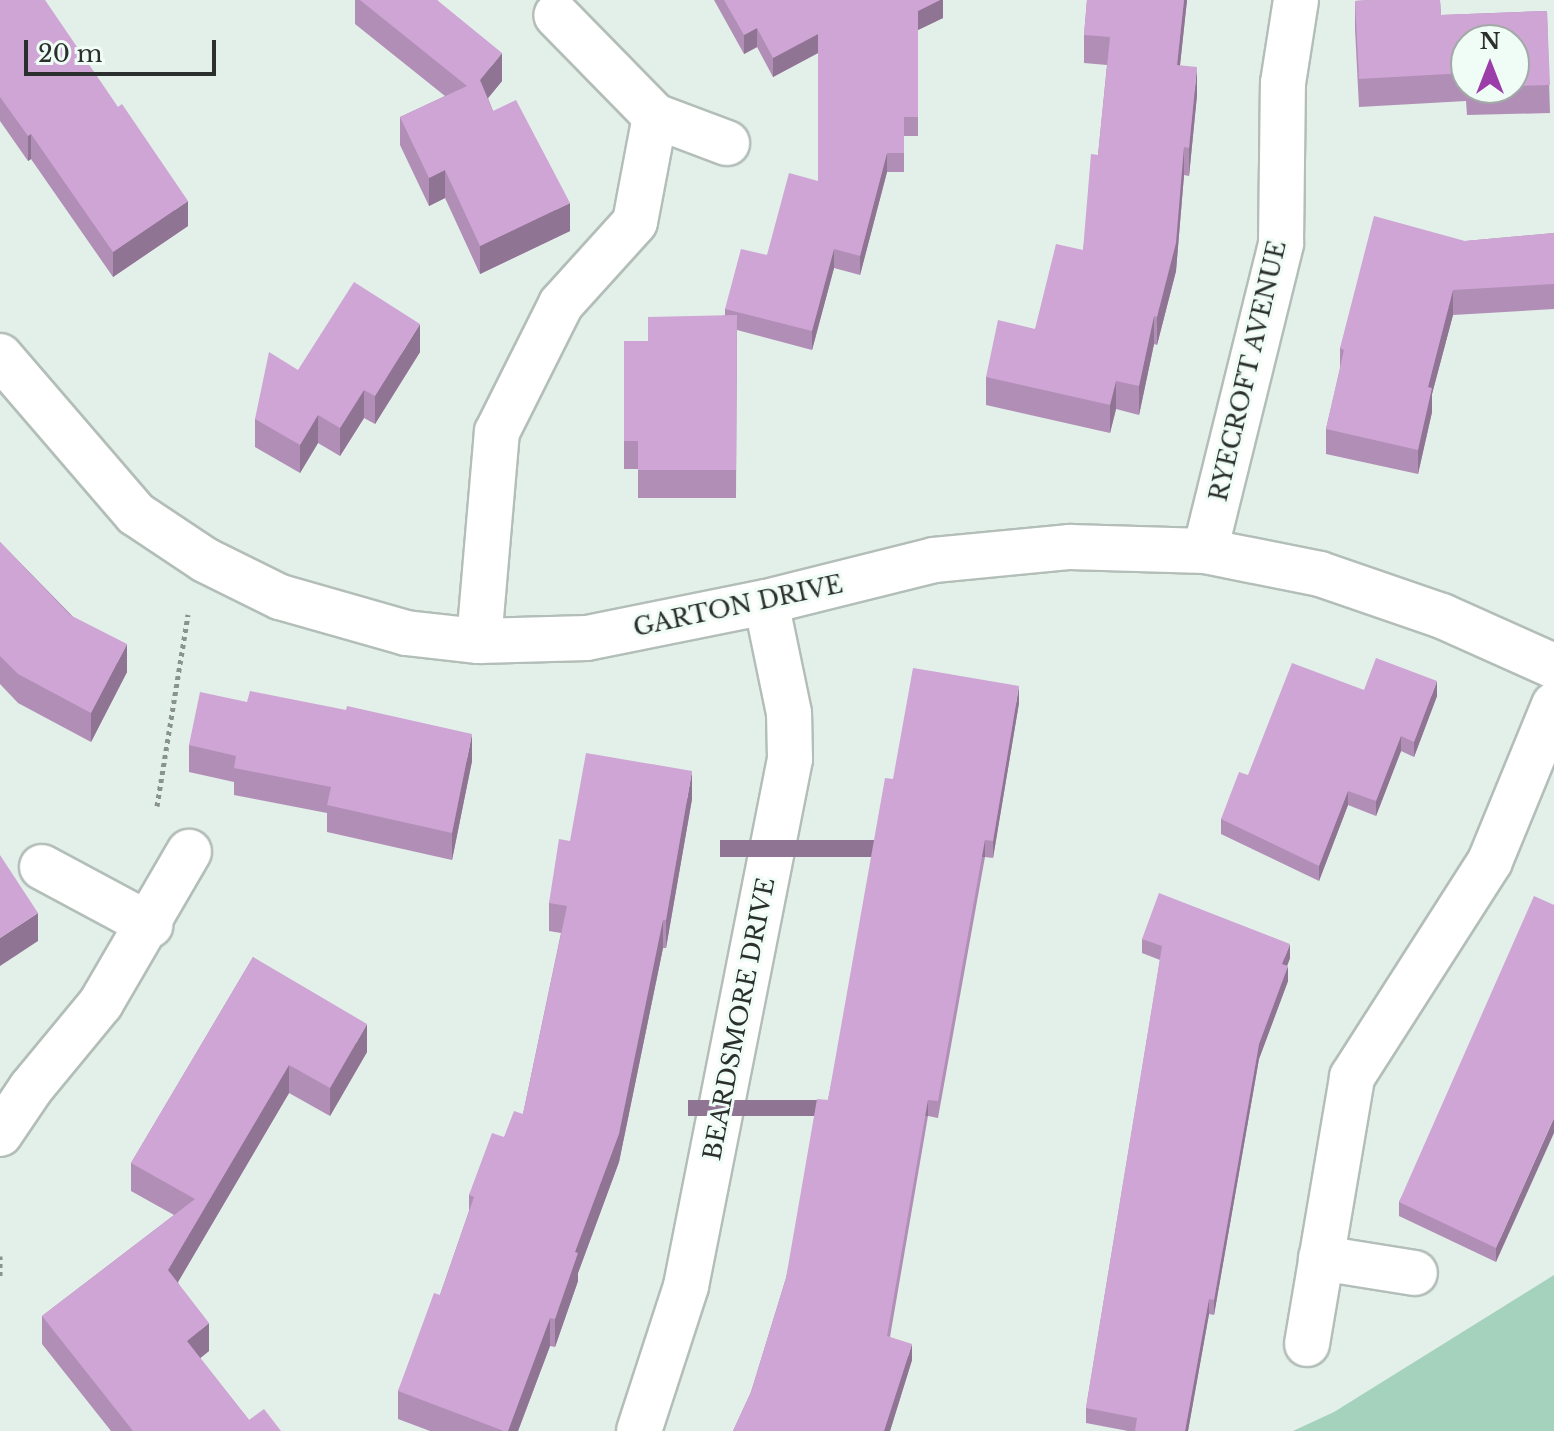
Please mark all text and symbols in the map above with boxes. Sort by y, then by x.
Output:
scale bar [28,24,220,74]
north arrow [1450,24,1530,104]
text: N [1480,28,1500,55]
text: 20 m [38,39,103,68]
street label: RYECROFT AVENUE [1204,237,1292,505]
street label: GARTON DRIVE [631,570,845,642]
street label: BEARDSMORE DRIVE [697,875,781,1163]

